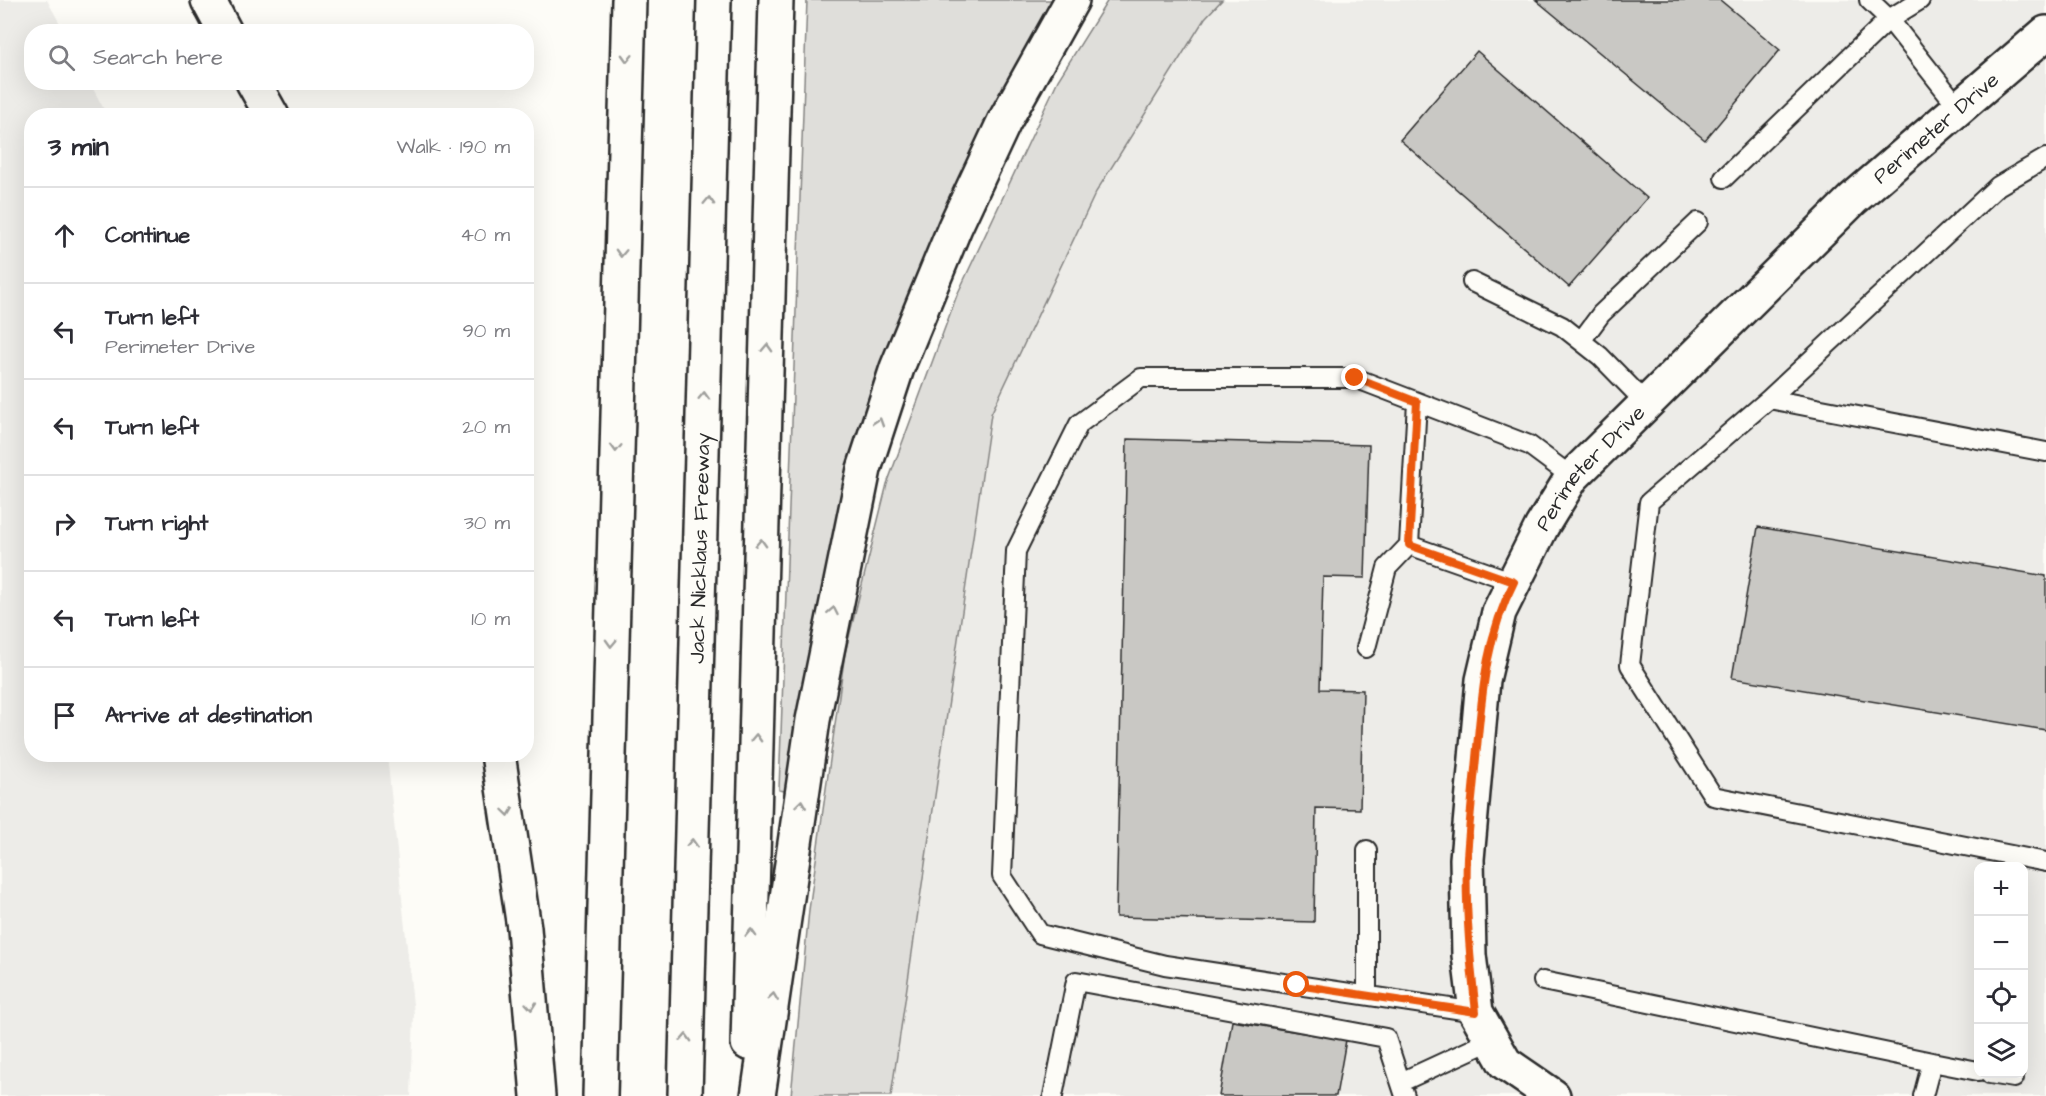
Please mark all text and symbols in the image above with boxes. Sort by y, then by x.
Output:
search box [24,24,534,90]
icon: search [45,41,78,74]
text: Search here [93,42,223,73]
one-way arrow [621,54,633,63]
street label: Perimeter Drive [1867,66,2005,191]
text: 3 min [48,129,109,165]
text: Walk · 190 m [397,133,510,161]
one-way arrow [703,196,715,205]
icon: ahead [48,219,81,252]
text: Continue [105,220,190,251]
text: 40 m [460,221,510,249]
one-way arrow [615,249,628,258]
text: Turn left [105,302,199,333]
icon: left [48,315,81,348]
text: 90 m [462,317,510,345]
text: Perimeter Drive [105,333,255,361]
one-way arrow [760,343,773,352]
route end [1341,364,1367,390]
one-way arrow [697,391,710,400]
street label: Perimeter Drive [1528,399,1652,536]
icon: left [48,411,81,444]
text: Turn left [105,412,199,443]
text: 20 m [462,413,510,441]
one-way arrow [872,417,885,428]
street label: Jack Nicklaus Freeway [682,432,720,664]
one-way arrow [610,444,622,453]
icon: right [48,507,81,540]
text: Turn right [105,508,208,539]
text: 30 m [464,509,510,537]
one-way arrow [755,538,768,547]
icon: left [48,603,81,636]
text: Turn left [105,604,199,635]
text: 10 m [471,605,510,633]
one-way arrow [826,607,839,617]
one-way arrow [605,639,617,648]
icon: arrive [48,699,81,732]
text: Arrive at destination [105,700,312,731]
one-way arrow [750,733,762,742]
one-way arrow [794,799,806,808]
one-way arrow [502,808,514,817]
one-way arrow [685,838,698,847]
map controls [1974,862,2028,1078]
button: + [1974,862,2028,916]
button: − [1974,916,2028,970]
one-way arrow [745,928,757,937]
button: locate [1974,970,2028,1024]
route start [1283,971,1309,997]
one-way arrow [766,992,778,1001]
one-way arrow [524,1001,537,1010]
button: layers [1974,1024,2028,1078]
one-way arrow [680,1033,692,1042]

